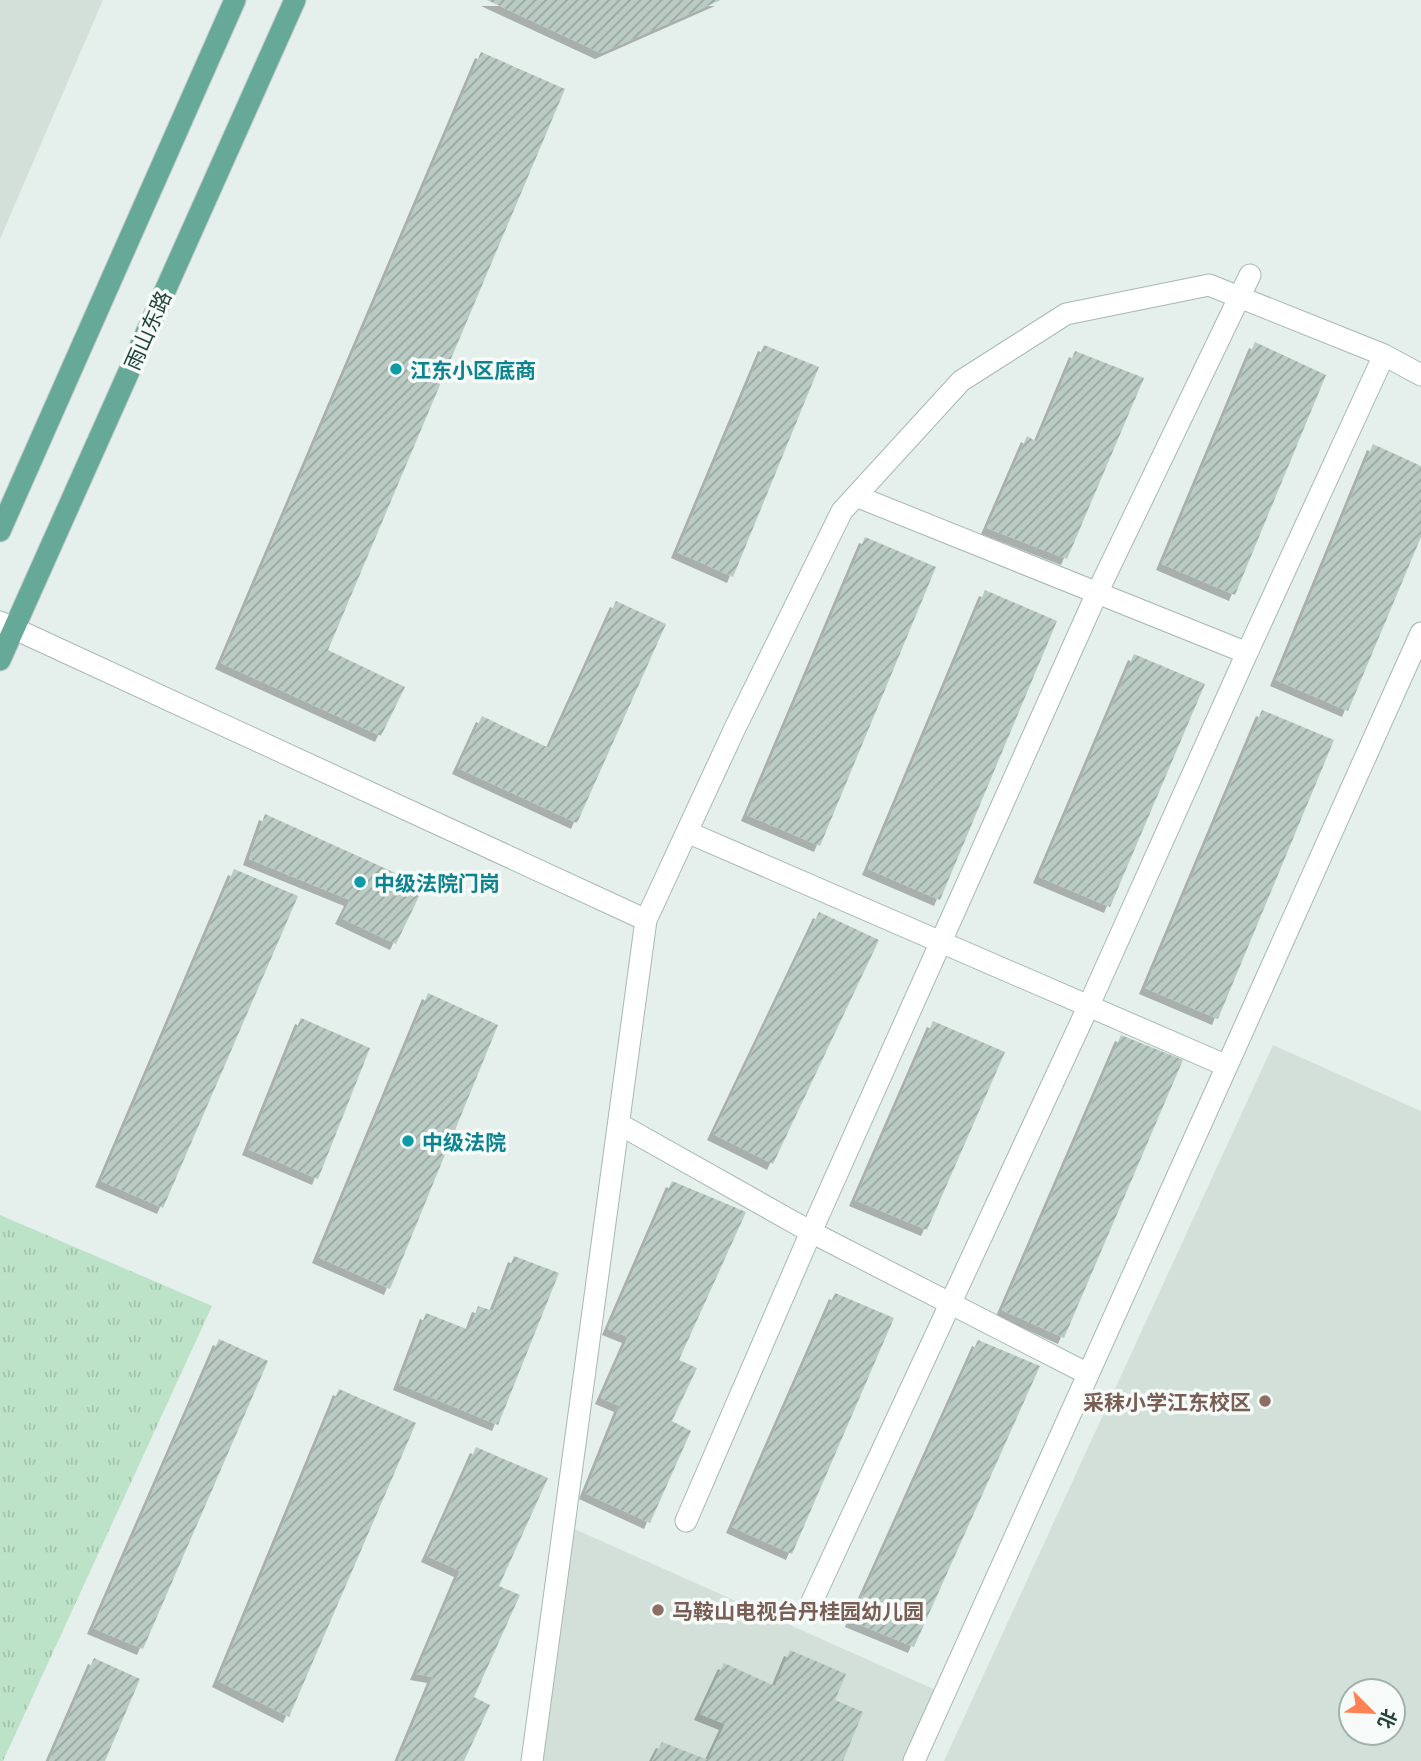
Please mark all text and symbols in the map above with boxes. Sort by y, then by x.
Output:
street label: 雨山东路 [118,287,176,373]
place label: 江东小区底商 [410,357,536,382]
marker: 江东小区底商 [388,361,404,377]
place label: 中级法院门岗 [374,870,500,895]
marker: 中级法院门岗 [352,874,368,890]
place label: 中级法院 [422,1129,506,1154]
marker: 中级法院 [400,1133,416,1149]
place label: 采秣小学江东校区 [1083,1389,1251,1414]
marker: 采秣小学江东校区 [1257,1393,1273,1409]
place label: 马鞍山电视台丹桂园幼儿园 [672,1598,924,1623]
marker: 马鞍山电视台丹桂园幼儿园 [650,1602,666,1618]
north arrow [1337,1677,1407,1747]
text: 北 [1374,1706,1402,1732]

